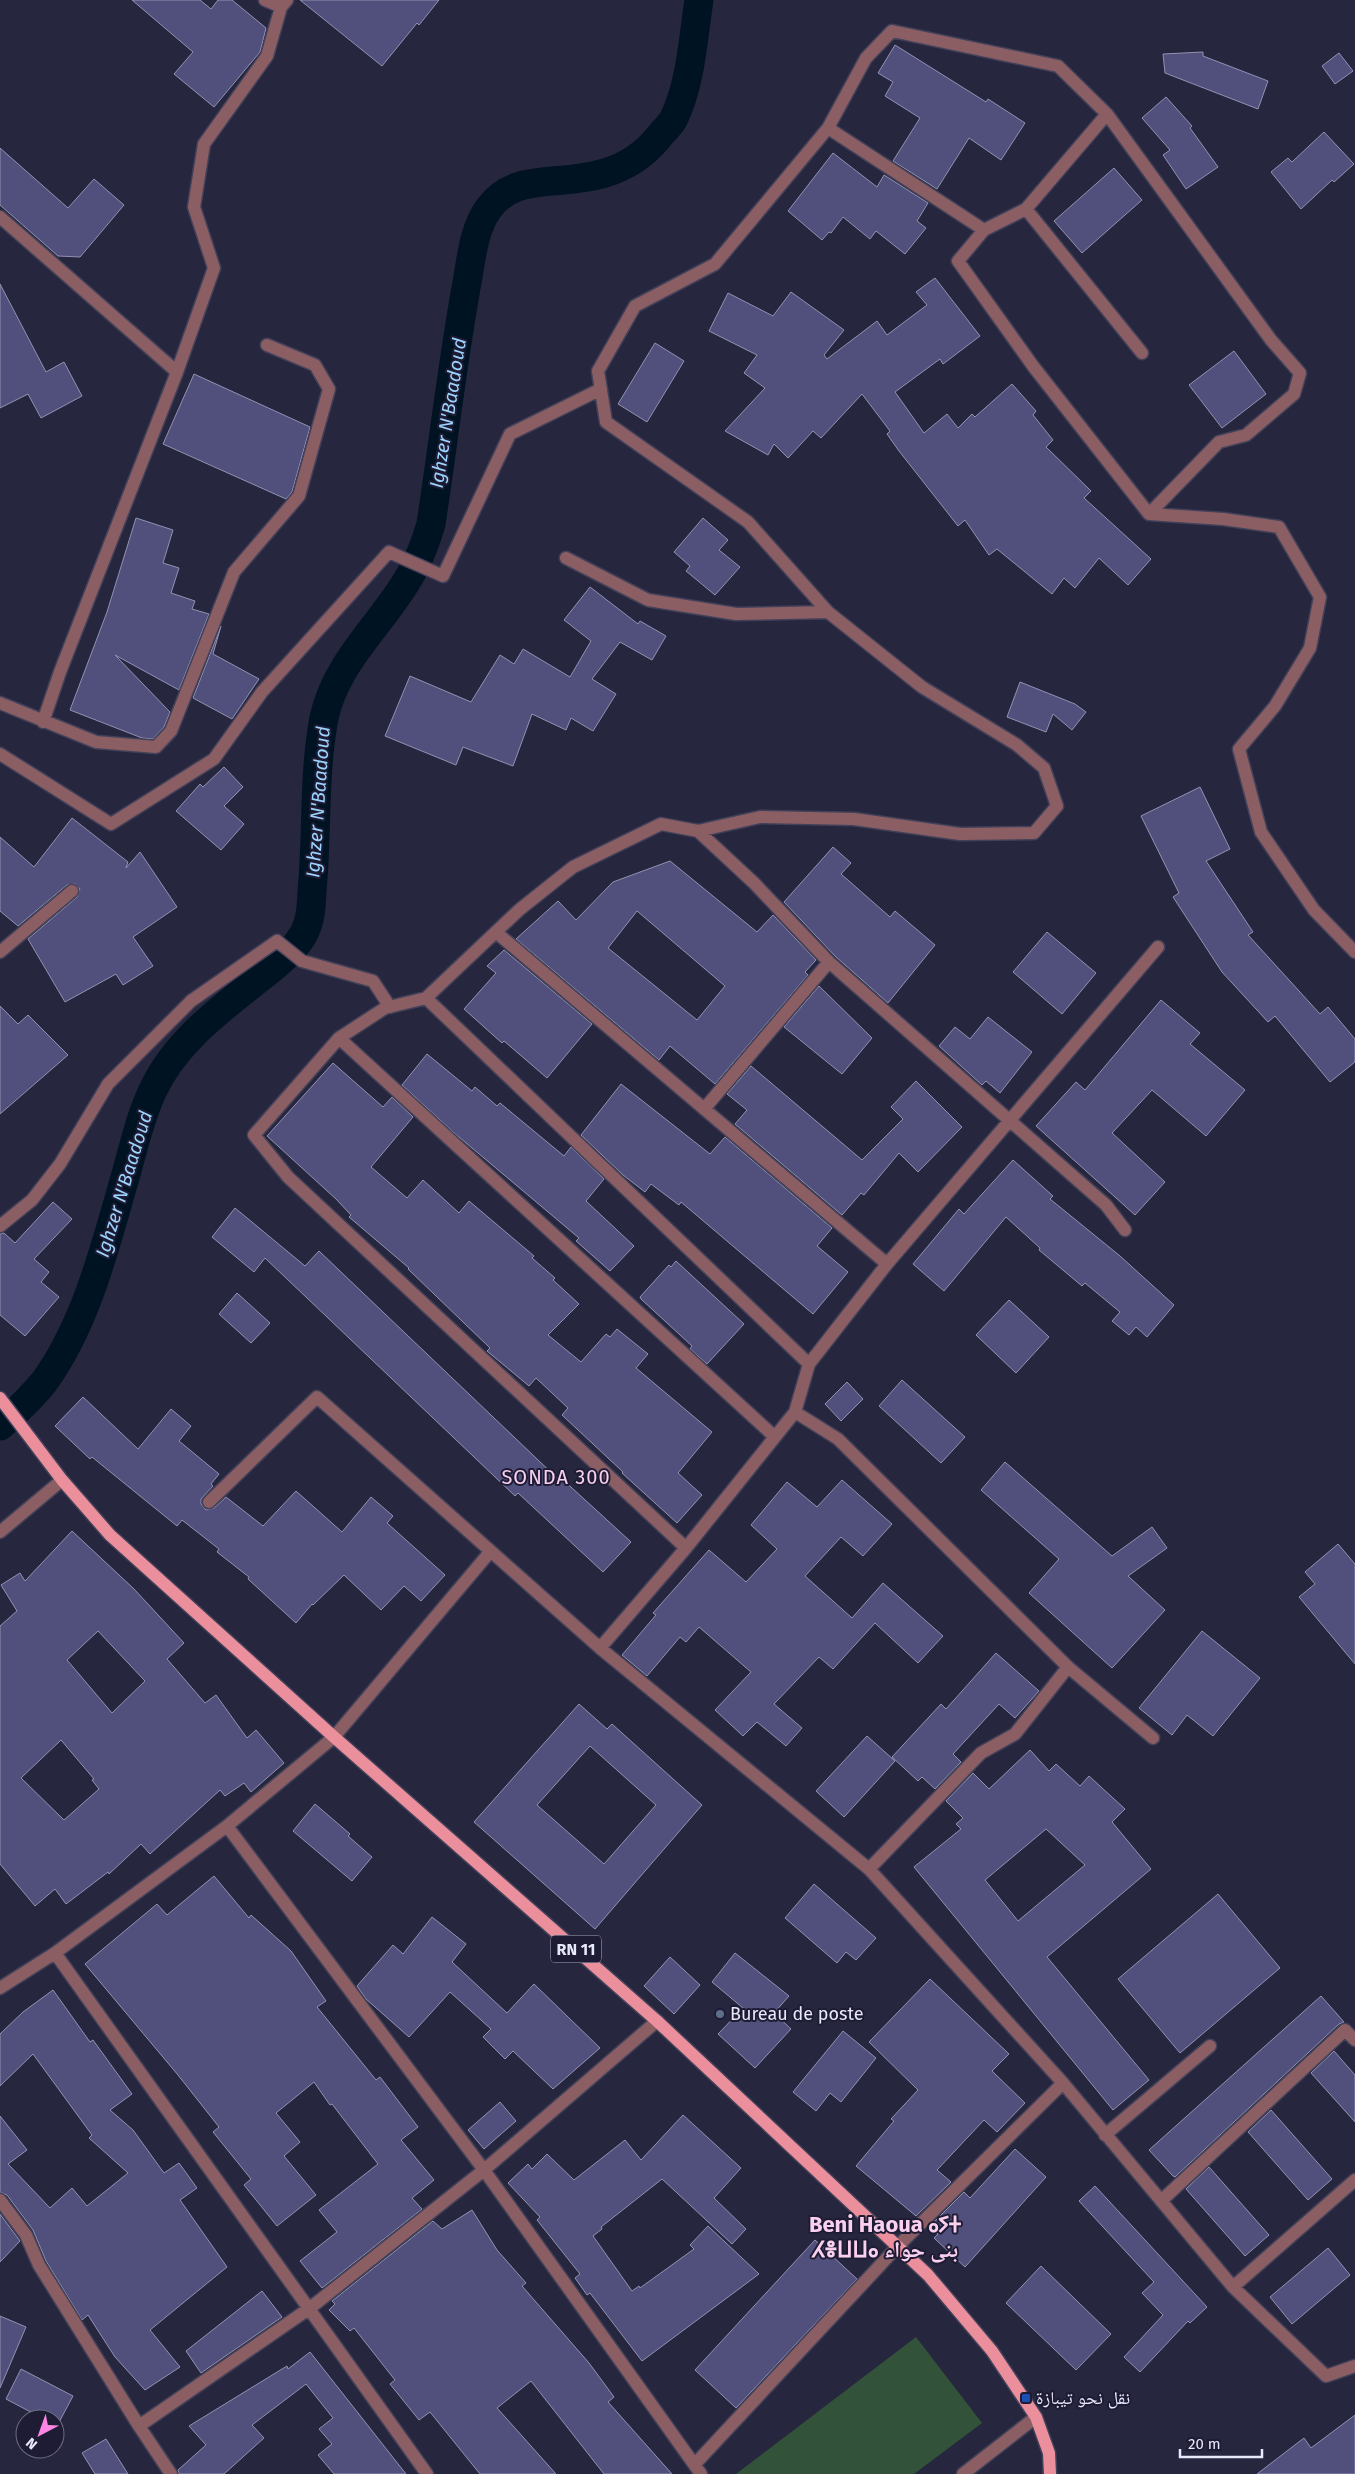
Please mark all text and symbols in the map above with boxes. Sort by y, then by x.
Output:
water label: Ighzer N'Baadoud [425,336,471,490]
water label: Ighzer N'Baadoud [301,725,335,879]
water label: Ighzer N'Baadoud [91,1108,157,1260]
district label: SONDA 300 [501,1465,611,1489]
road number: RN 11 [551,1936,601,1962]
place label: Bureau de poste [730,2003,864,2025]
marker: Bureau de poste [714,2008,726,2020]
district label: Beni Haoua ⴰⵢⵜ ⵃⴻⵡⵡⴰ بنى حواء [809,2211,961,2263]
place label: نقل نحو تيبازة [1036,2387,1130,2409]
marker: نقل نحو تيبازة [1020,2392,1032,2404]
north arrow [15,2409,65,2459]
scale bar [1180,2426,1262,2458]
text: N [23,2434,41,2453]
text: 20 m [1188,2435,1221,2453]

